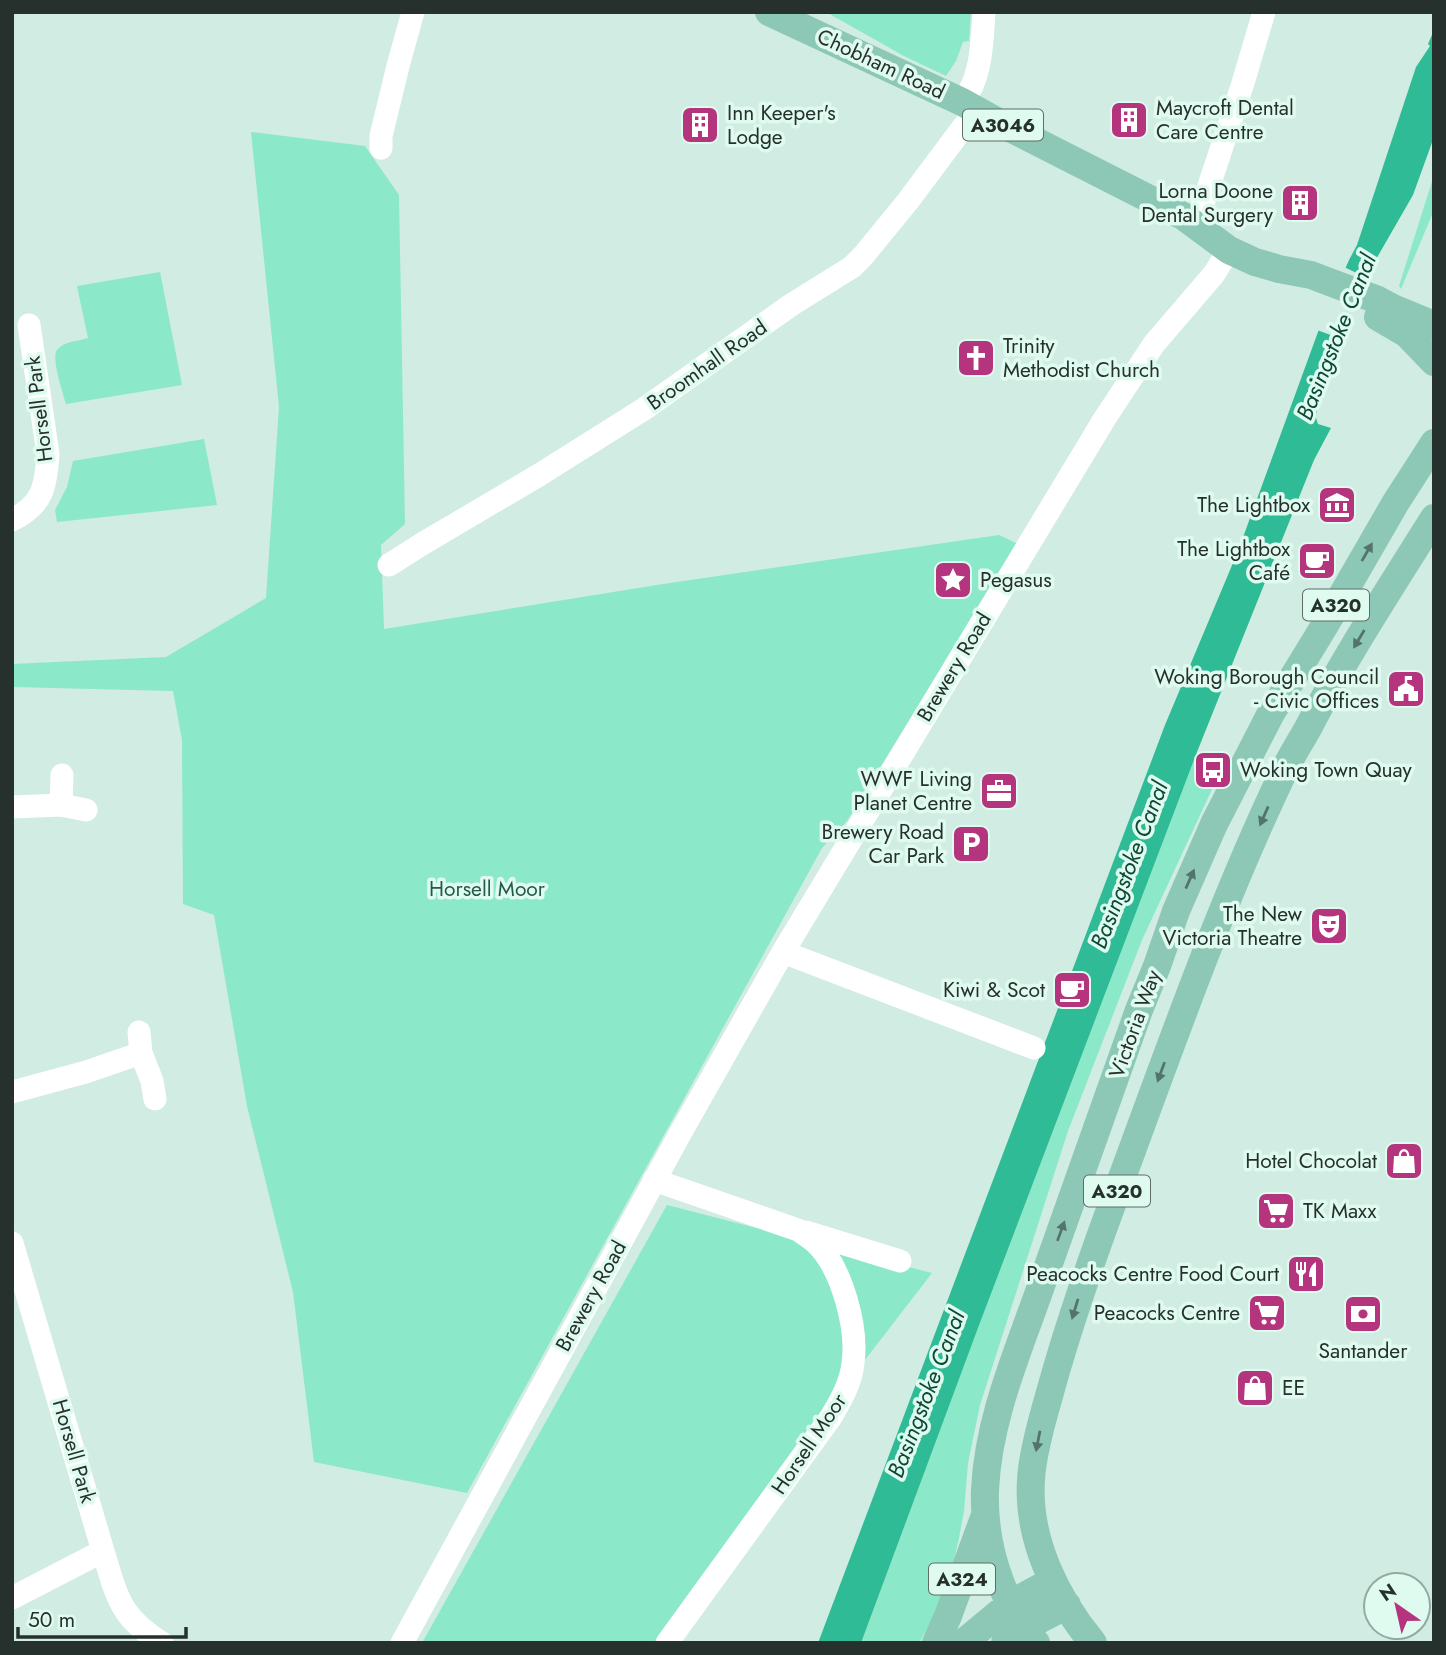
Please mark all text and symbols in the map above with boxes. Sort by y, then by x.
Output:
street label: Chobham Road [812,21,950,107]
place label: Maycroft Dental Care Centre [1156,93,1294,147]
place label: Inn Keeper's Lodge [727,98,836,152]
building icon: Maycroft Dental Care Centre [1108,99,1150,141]
building icon: Inn Keeper's Lodge [679,104,721,146]
road number: A3046 [963,110,1043,140]
place label: Lorna Doone Dental Surgery [1141,176,1274,230]
building icon: Lorna Doone Dental Surgery [1279,182,1321,224]
water label: Basingstoke Canal [1287,248,1385,425]
street label: Broomhall Road [641,312,773,418]
place label: Trinity Methodist Church [1003,331,1160,385]
church icon: Trinity Methodist Church [955,337,997,379]
street label: Horsell Park [18,354,60,464]
museum icon: The Lightbox [1316,484,1358,526]
place label: The Lightbox [1197,490,1310,520]
place label: The Lightbox Café [1177,534,1290,588]
cafe icon: The Lightbox Café [1296,540,1338,582]
one-way arrow [1361,543,1373,562]
place icon: Pegasus [932,559,974,601]
place label: Pegasus [980,565,1052,595]
road number: A320 [1303,590,1369,620]
street label: Brewery Road [910,607,998,727]
one-way arrow [1353,629,1365,648]
place label: Woking Borough Council - Civic Offices [1154,662,1379,716]
public building icon: Woking Borough Council - Civic Offices [1385,668,1427,710]
bus stop icon: Woking Town Quay [1192,749,1234,791]
place label: Woking Town Quay [1240,755,1413,785]
place label: WWF Living Planet Centre [853,764,972,818]
office icon: WWF Living Planet Centre [978,770,1020,812]
water label: Basingstoke Canal [1082,776,1177,953]
one-way arrow [1258,806,1270,826]
place label: Brewery Road Car Park [821,817,945,871]
parking icon: Brewery Road Car Park [950,823,992,865]
one-way arrow [1184,869,1196,889]
park label: Horsell Moor [429,874,546,904]
place label: The New Victoria Theatre [1163,899,1303,953]
theatre icon: The New Victoria Theatre [1308,905,1350,947]
street label: Victoria Way [1102,965,1169,1082]
cafe icon: Kiwi & Scot [1051,969,1093,1011]
place label: Kiwi & Scot [943,975,1045,1005]
one-way arrow [1156,1061,1167,1082]
shop icon: Hotel Chocolat [1383,1140,1425,1182]
place label: Hotel Chocolat [1245,1146,1377,1176]
road number: A320 [1084,1176,1150,1206]
supermarket icon: TK Maxx [1255,1190,1297,1232]
place label: TK Maxx [1303,1196,1376,1226]
one-way arrow [1055,1221,1066,1242]
street label: Brewery Road [548,1235,634,1357]
restaurant icon: Peacocks Centre Food Court [1285,1253,1327,1295]
place label: Peacocks Centre Food Court [1026,1259,1279,1289]
supermarket icon: Peacocks Centre [1246,1292,1288,1334]
bank icon: Santander [1342,1293,1384,1335]
one-way arrow [1070,1298,1080,1319]
place label: Peacocks Centre [1094,1298,1240,1328]
water label: Basingstoke Canal [879,1305,974,1482]
place label: Santander [1319,1336,1408,1366]
shop icon: EE [1234,1367,1276,1409]
place label: EE [1282,1373,1305,1403]
street label: Horsell Moor [764,1387,854,1501]
street label: Horsell Park [45,1396,103,1507]
one-way arrow [1032,1430,1043,1452]
road number: A324 [929,1564,995,1595]
north arrow [1362,1571,1432,1641]
text: N [1374,1577,1402,1608]
scale bar [18,1596,186,1640]
text: 50 m [28,1605,75,1635]

